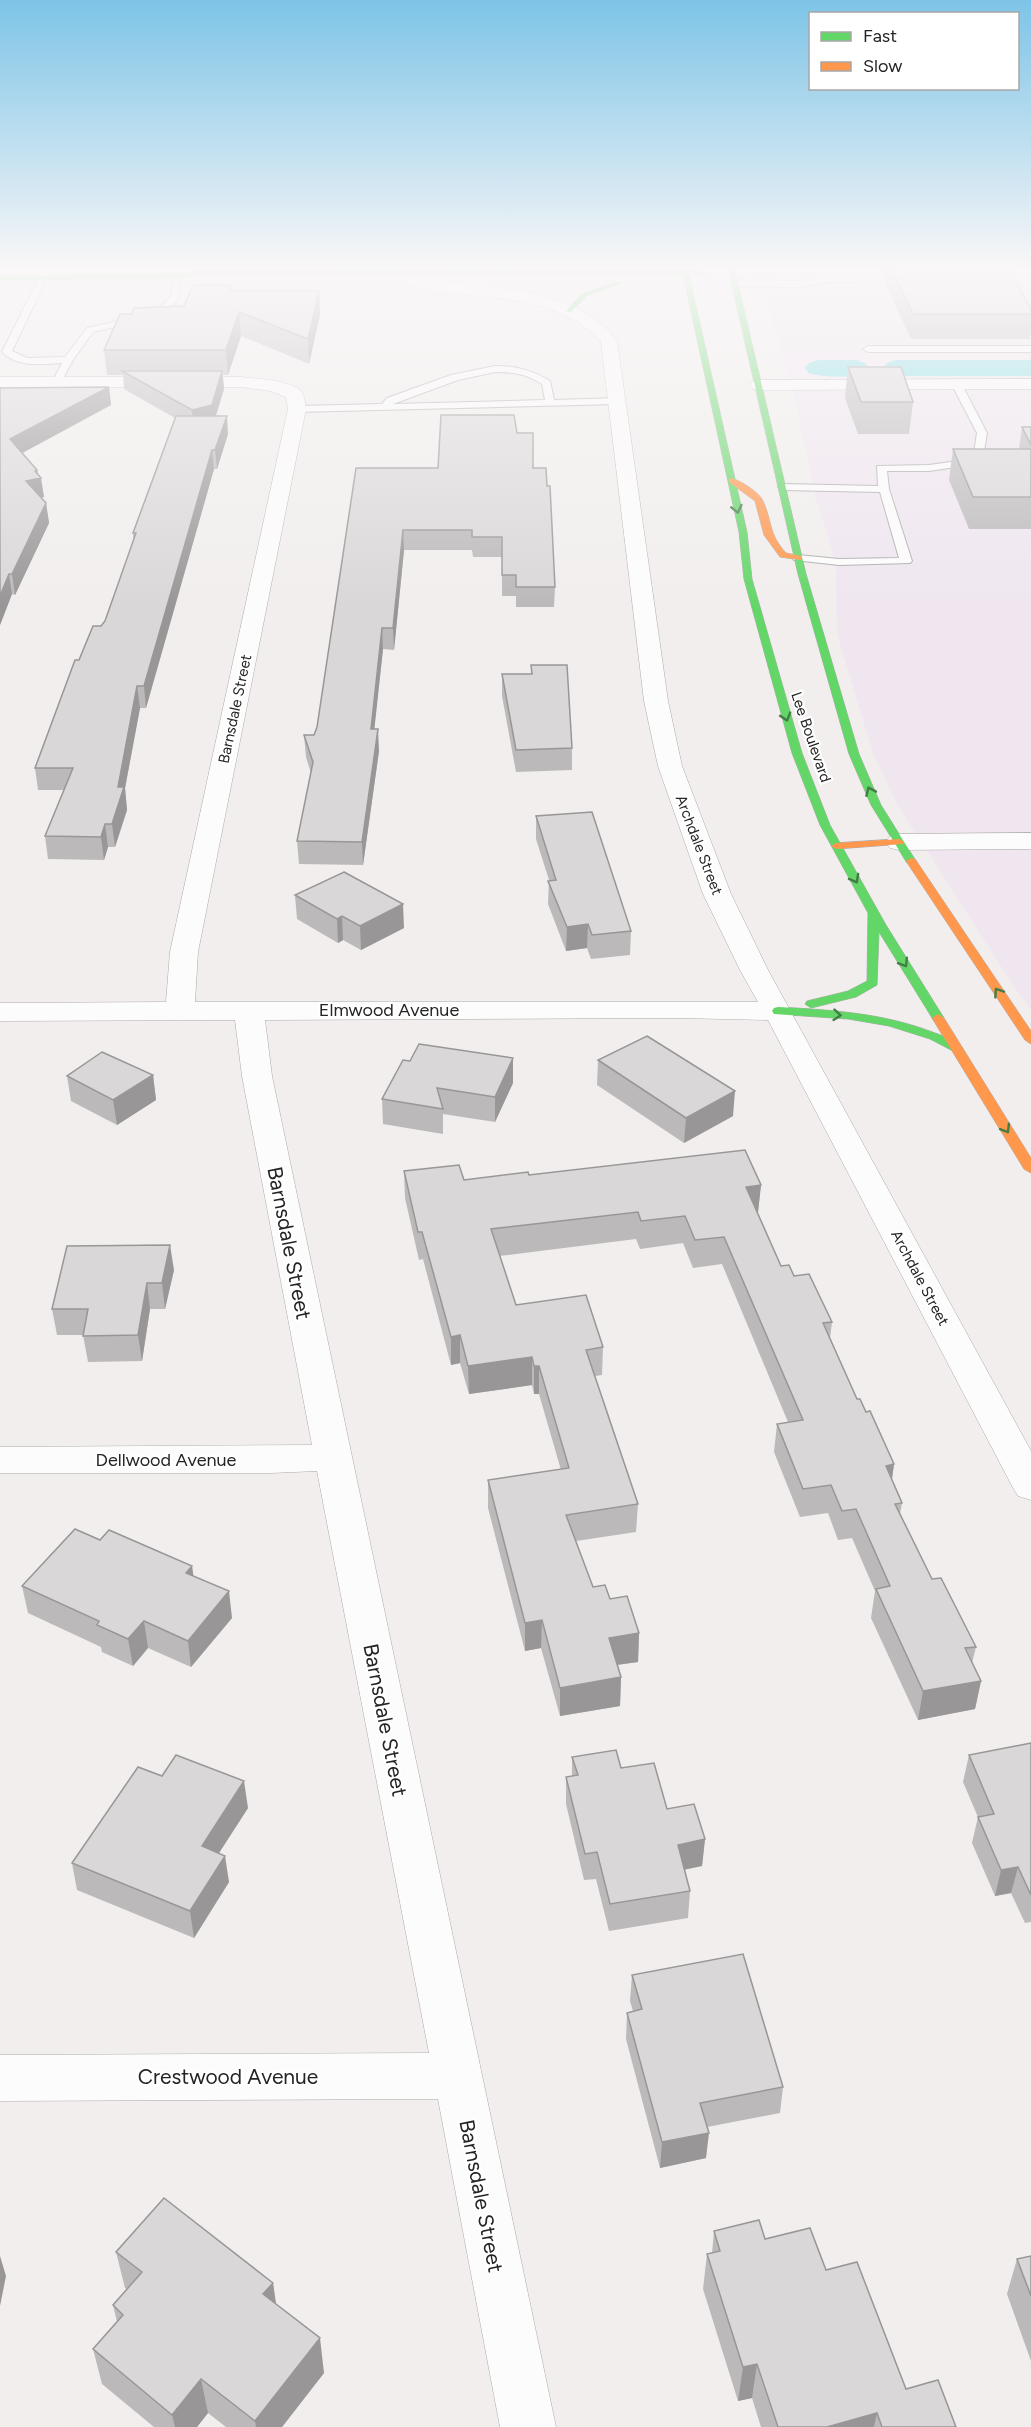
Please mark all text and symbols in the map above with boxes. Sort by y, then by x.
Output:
legend [809,12,1019,90]
text: Fast [863,25,897,47]
text: Slow [863,55,902,77]
one-way arrow [730,503,743,513]
street label: Barnsdale Street [215,653,255,765]
street label: Lee Boulevard [787,689,835,785]
one-way arrow [779,711,791,722]
one-way arrow [865,787,877,798]
street label: Archdale Street [672,793,726,898]
one-way arrow [848,873,859,884]
one-way arrow [896,957,908,967]
one-way arrow [994,987,1005,998]
street label: Elmwood Avenue [319,999,459,1021]
one-way arrow [832,1008,841,1021]
one-way arrow [999,1123,1011,1133]
street label: Barnsdale Street [262,1164,317,1322]
street label: Archdale Street [887,1227,953,1329]
street label: Dellwood Avenue [96,1449,237,1471]
street label: Barnsdale Street [358,1641,413,1799]
street label: Crestwood Avenue [138,2064,318,2089]
street label: Barnsdale Street [454,2117,509,2275]

